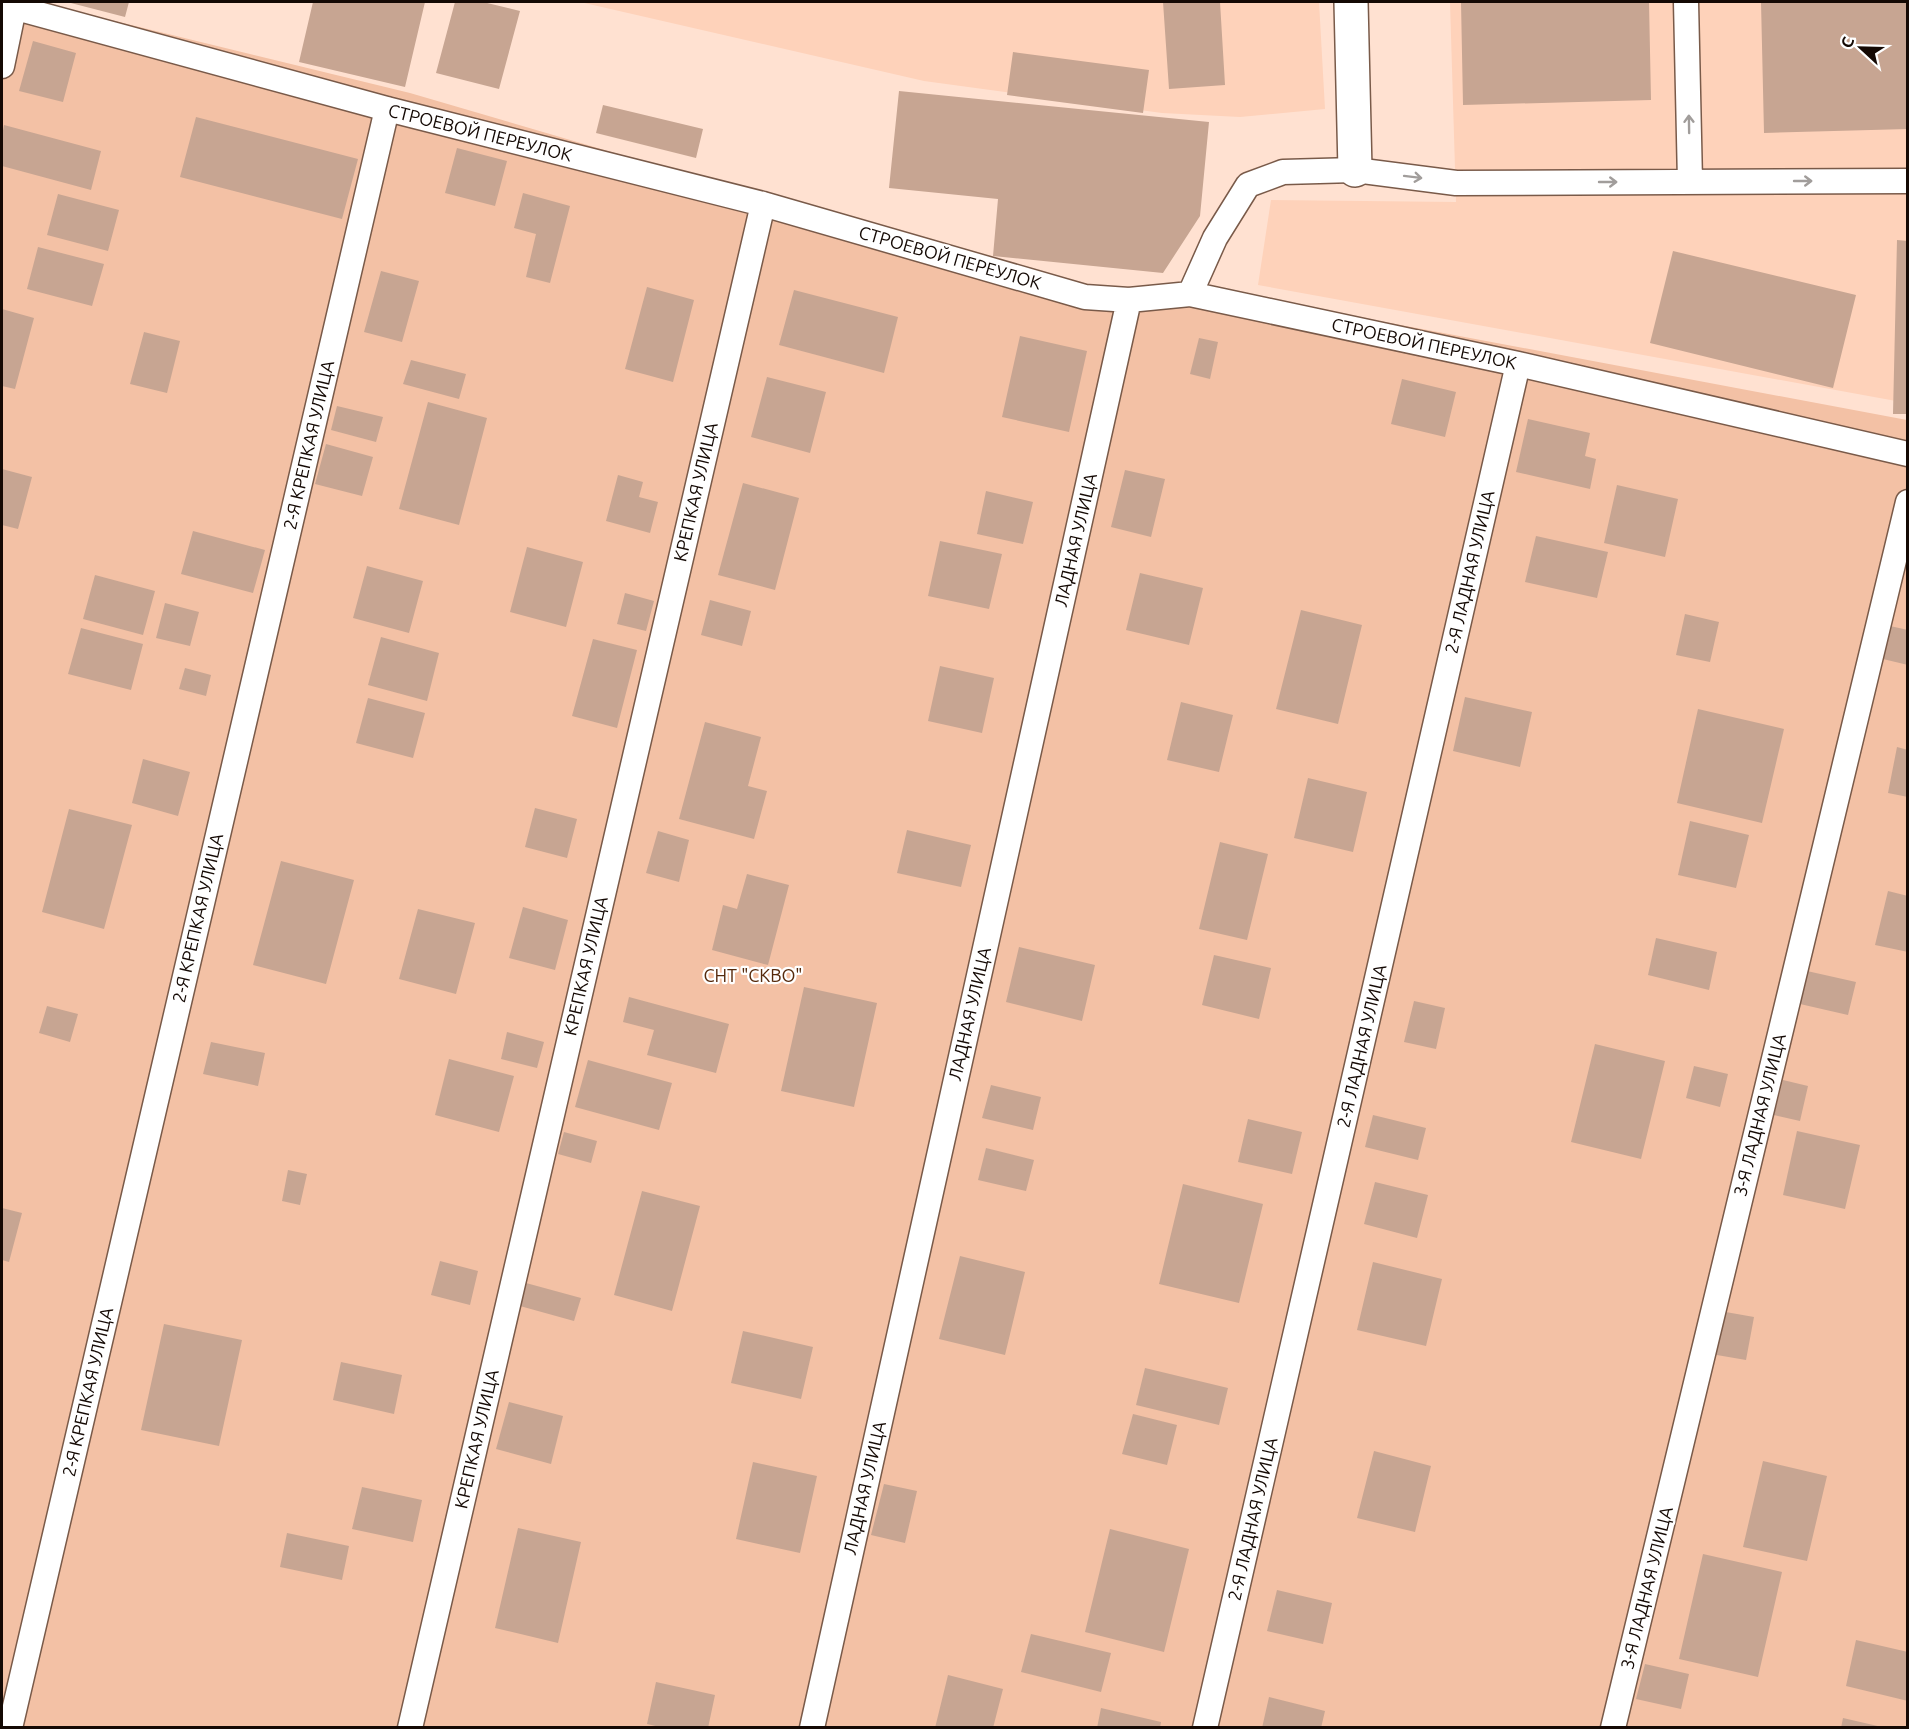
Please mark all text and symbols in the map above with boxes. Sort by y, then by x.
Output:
north arrow [1831,18,1891,78]
text: С [1837,34,1857,50]
street label: СТРОЕВОЙ ПЕРЕУЛОК [386,99,574,165]
one-way arrow [1683,114,1694,134]
one-way arrow [1403,172,1423,183]
one-way arrow [1598,176,1618,188]
one-way arrow [1793,176,1813,187]
street label: СТРОЕВОЙ ПЕРЕУЛОК [857,221,1044,293]
street label: СТРОЕВОЙ ПЕРЕУЛОК [1330,314,1519,372]
street label: 2-Я КРЕПКАЯ УЛИЦА [279,358,337,531]
street label: КРЕПКАЯ УЛИЦА [669,420,721,563]
street label: ЛАДНАЯ УЛИЦА [1050,471,1100,608]
street label: 2-Я ЛАДНАЯ УЛИЦА [1441,488,1498,655]
street label: 2-Я КРЕПКАЯ УЛИЦА [168,831,226,1004]
street label: КРЕПКАЯ УЛИЦА [559,894,611,1037]
street label: ЛАДНАЯ УЛИЦА [944,945,994,1082]
street label: 2-Я ЛАДНАЯ УЛИЦА [1333,962,1390,1129]
park label: СНТ "СКВО" [703,965,803,985]
street label: 3-Я ЛАДНАЯ УЛИЦА [1729,1031,1789,1198]
street label: 2-Я КРЕПКАЯ УЛИЦА [58,1305,116,1478]
street label: КРЕПКАЯ УЛИЦА [450,1367,502,1510]
street label: ЛАДНАЯ УЛИЦА [839,1419,889,1556]
street label: 2-Я ЛАДНАЯ УЛИЦА [1224,1435,1281,1602]
street label: 3-Я ЛАДНАЯ УЛИЦА [1616,1504,1676,1671]

